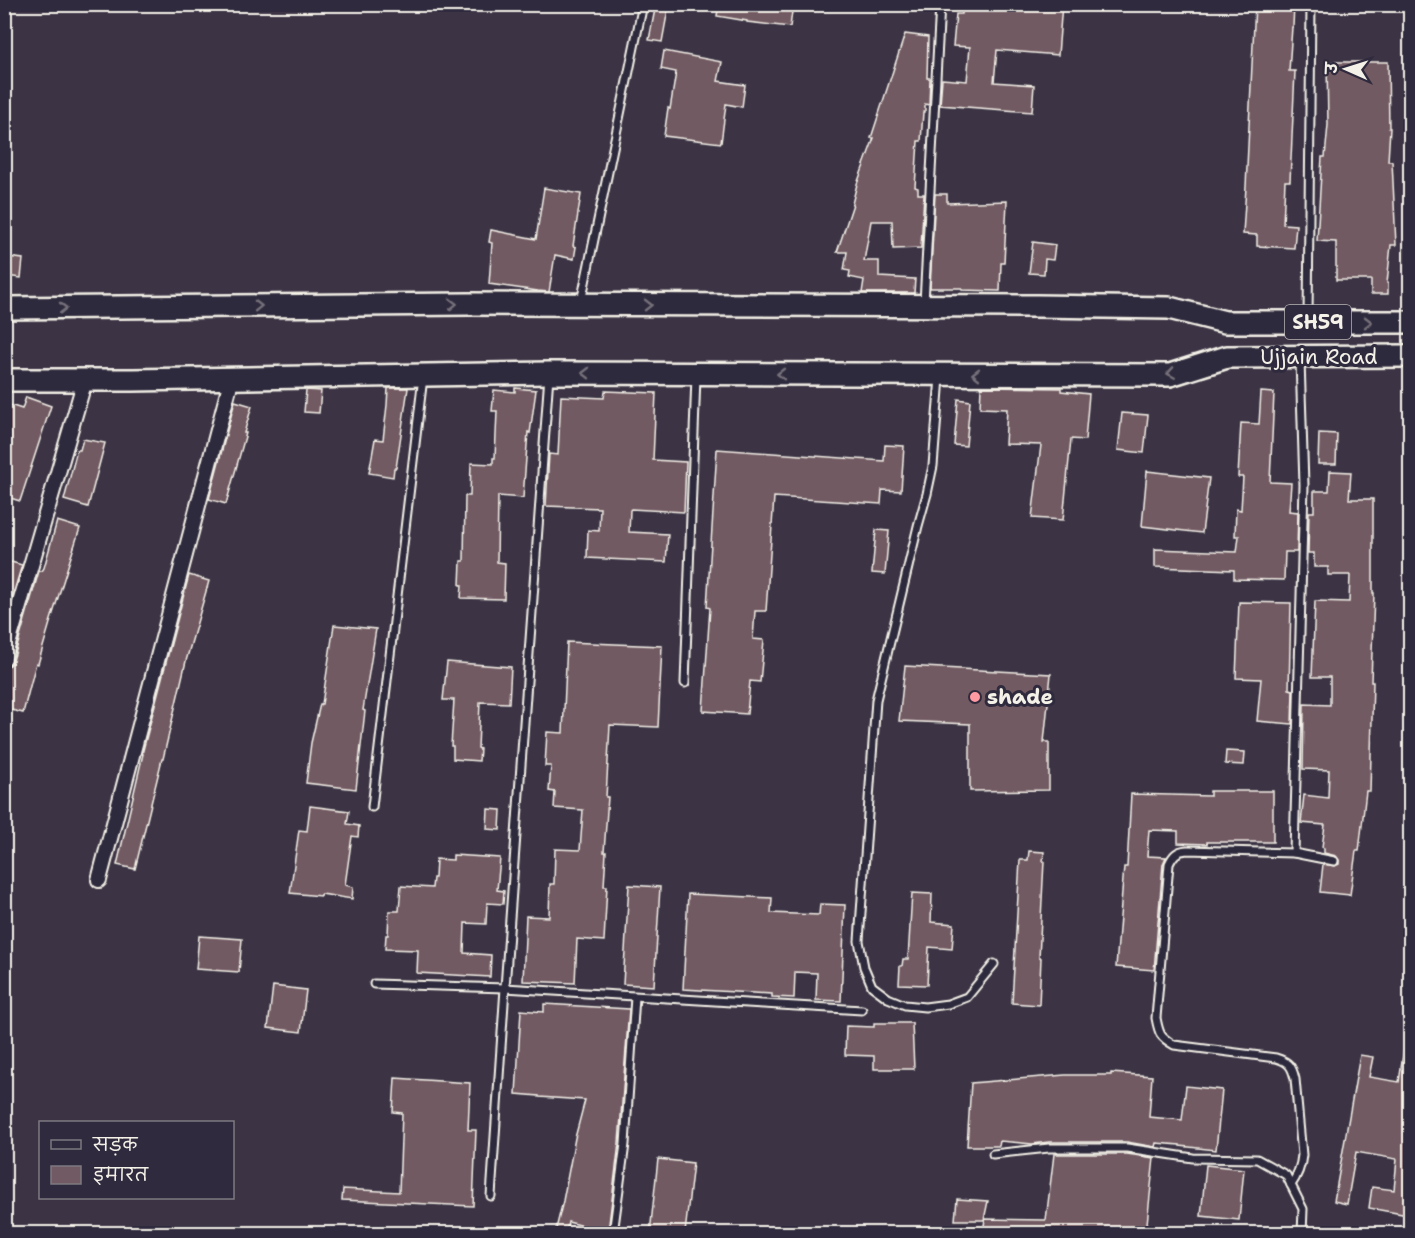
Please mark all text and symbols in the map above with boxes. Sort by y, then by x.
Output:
north arrow [1316,39,1376,99]
text: उ [1321,61,1342,76]
one-way arrow [448,298,457,310]
one-way arrow [643,299,652,311]
one-way arrow [253,300,262,312]
one-way arrow [58,302,67,314]
road number: SH59 [1285,305,1351,339]
one-way arrow [1363,316,1372,328]
street label: Ujjain Road [1260,343,1378,371]
one-way arrow [1166,366,1176,379]
one-way arrow [582,367,591,379]
one-way arrow [777,368,786,380]
one-way arrow [972,368,981,380]
place label: shade [987,683,1053,711]
marker: shade [968,690,982,704]
legend [39,1121,234,1199]
text: सड़क [92,1133,138,1157]
text: इमारत [93,1163,149,1187]

